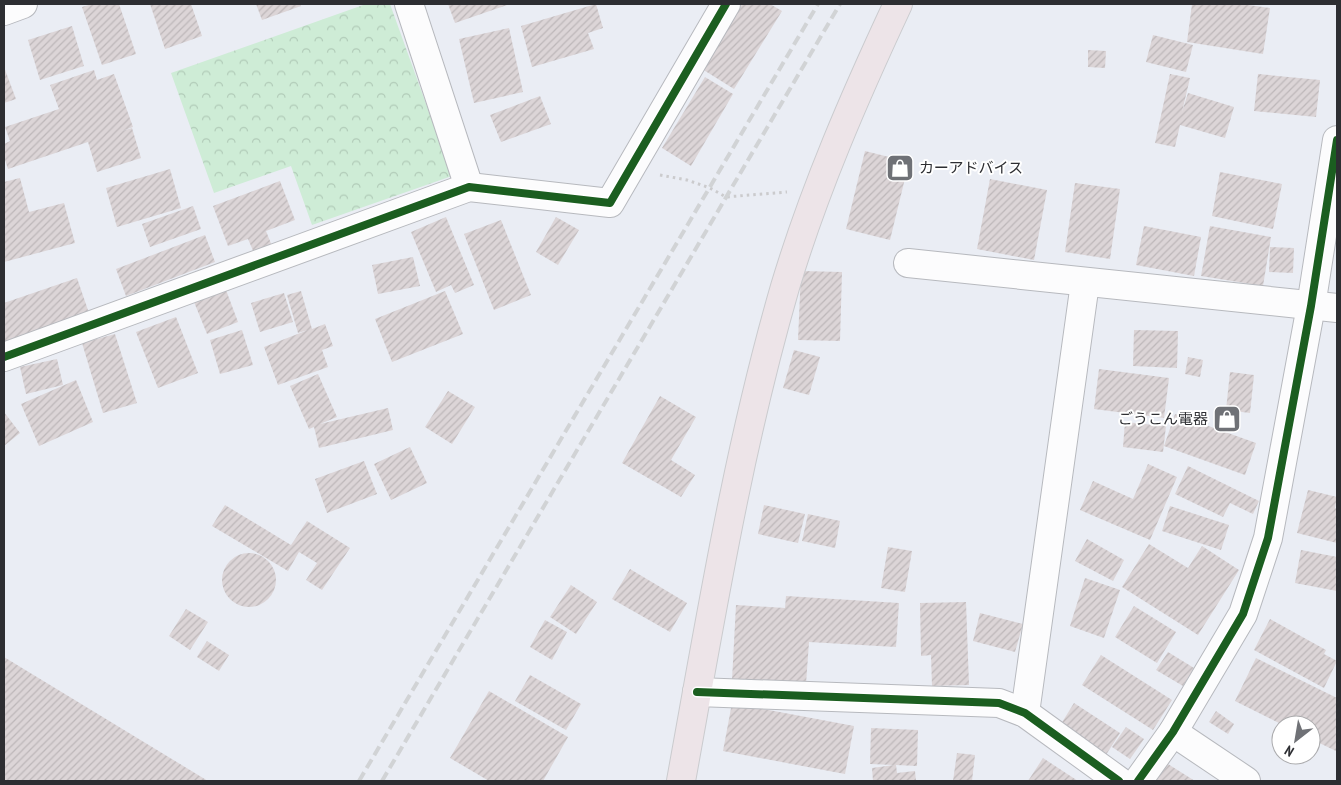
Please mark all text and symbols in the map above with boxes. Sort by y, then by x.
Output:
shop icon: カーアドバイス [885,153,915,183]
place label: カーアドバイス [919,158,1023,177]
shop icon: ごうこん電器 [1212,404,1242,434]
place label: ごうこん電器 [1118,409,1208,428]
north arrow [1271,715,1321,765]
text: N [1281,741,1297,761]

